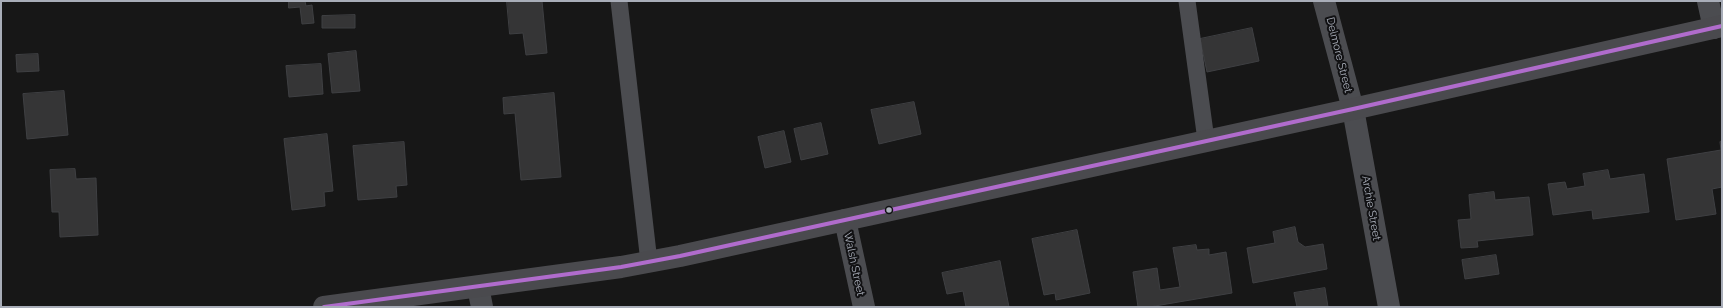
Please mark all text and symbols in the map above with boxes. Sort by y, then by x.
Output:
street label: Delmore Street [1323,16,1355,94]
street label: Archie Street [1359,174,1383,242]
unlabelled marker [884,205,894,215]
street label: Walsh Street [841,231,867,297]

